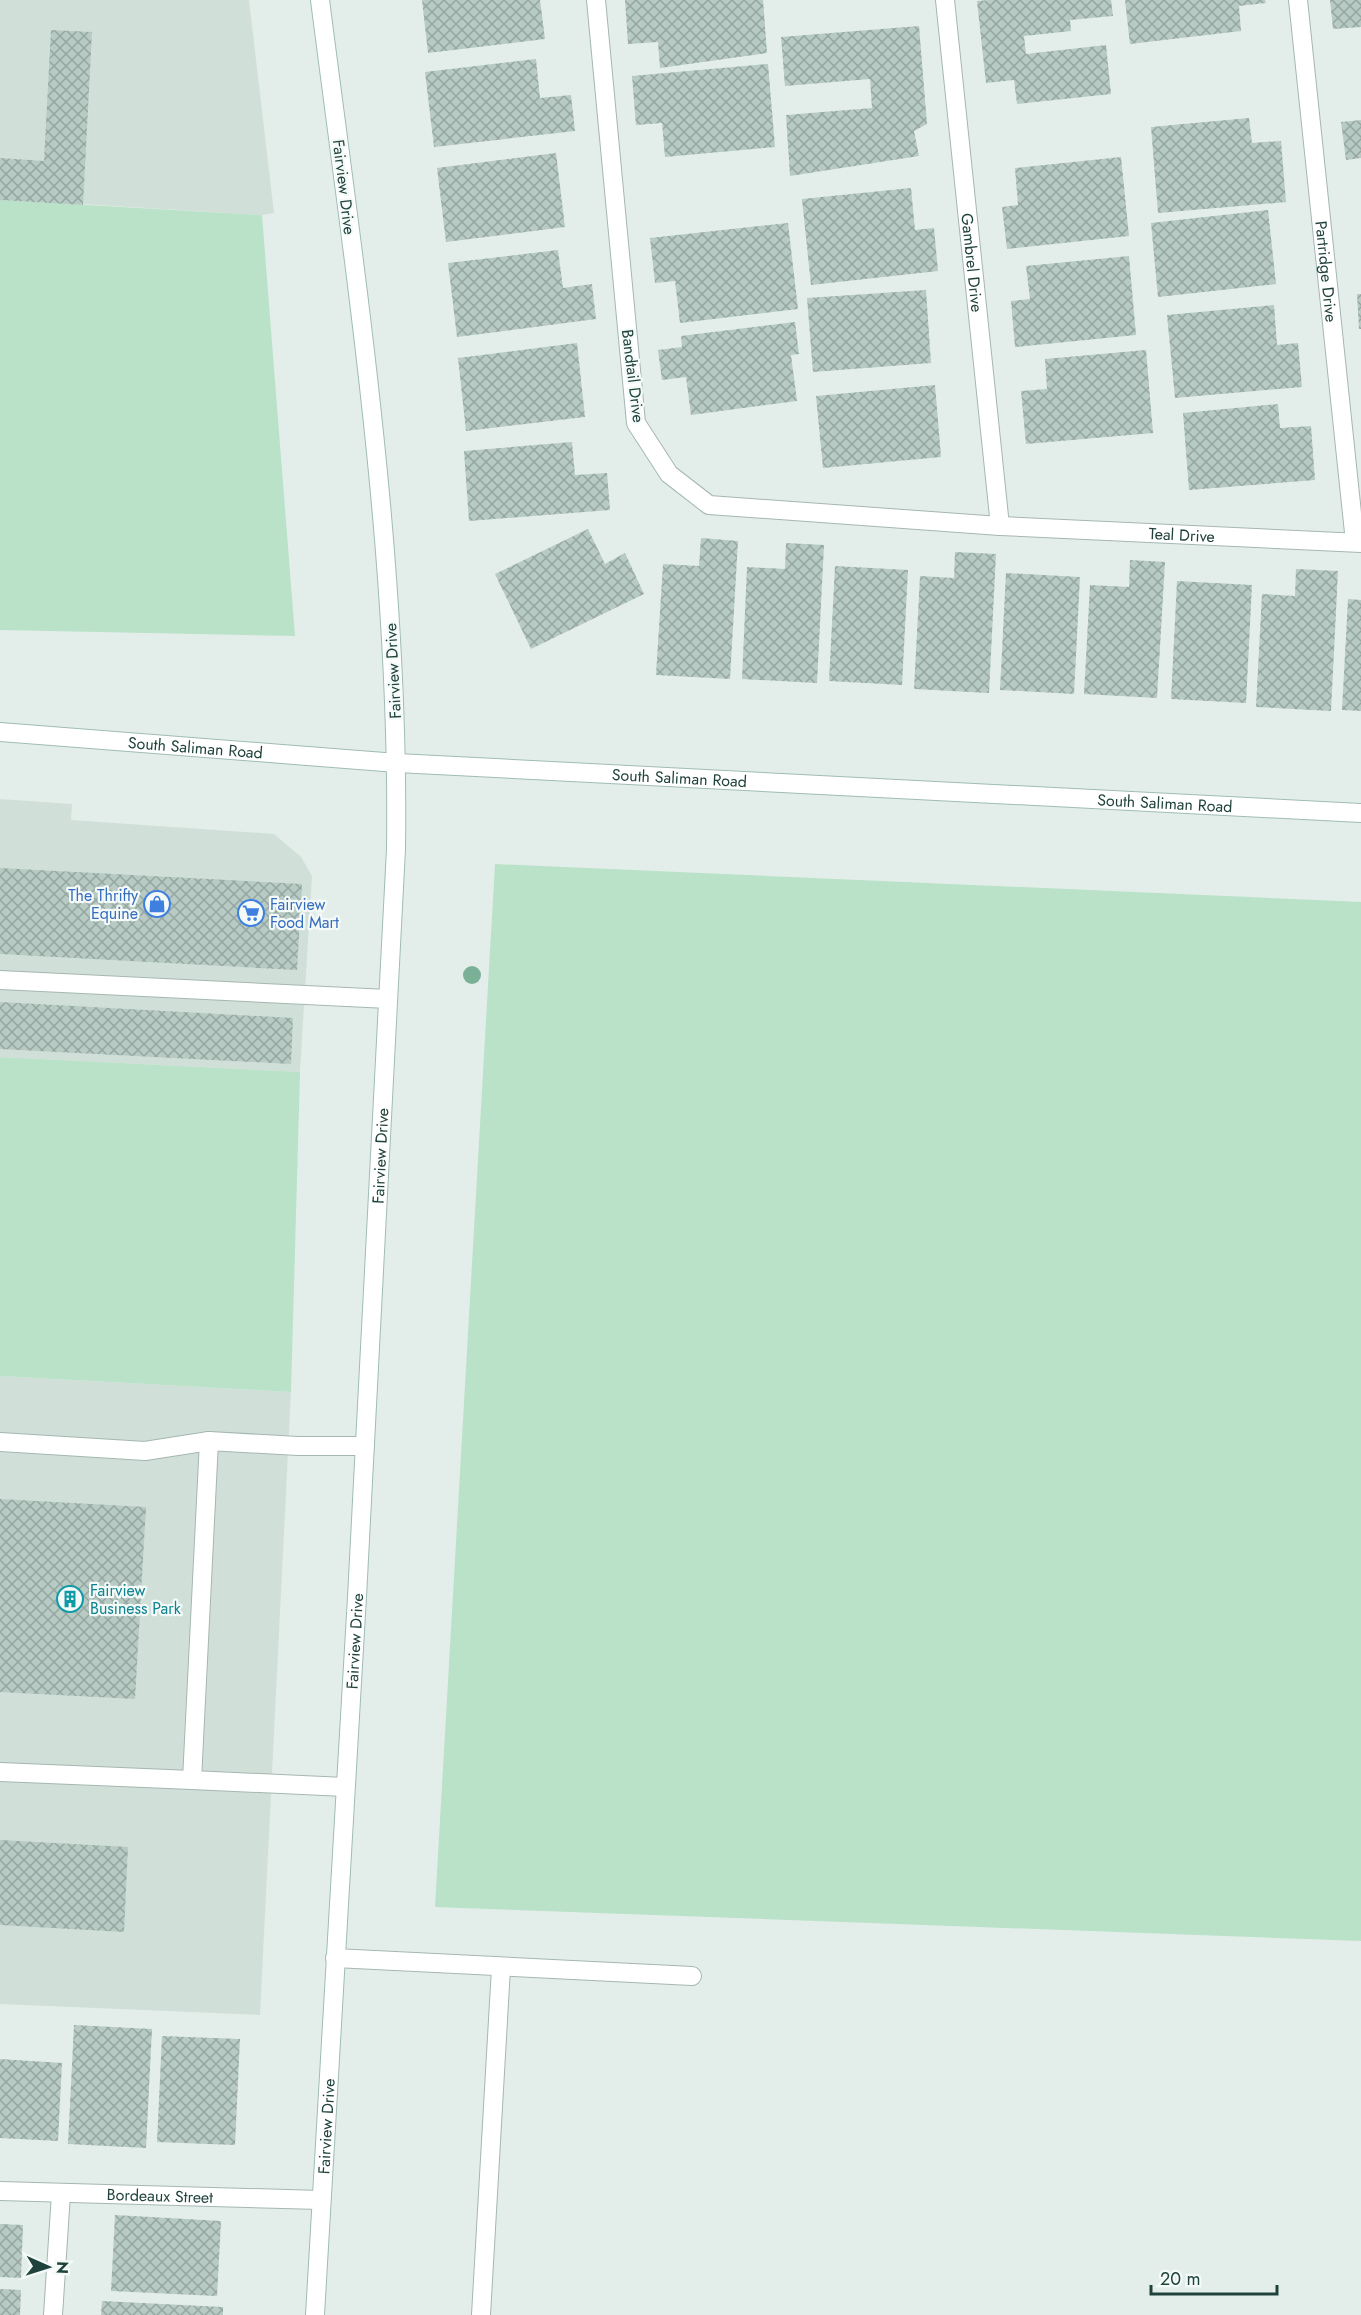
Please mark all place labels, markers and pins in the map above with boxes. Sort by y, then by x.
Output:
place label: The Thrifty Equine [68,884,139,925]
shop icon: The Thrifty Equine [142,889,172,919]
place label: Fairview Food Mart [270,893,339,934]
supermarket icon: Fairview Food Mart [236,898,266,928]
place label: Fairview Business Park [90,1579,182,1620]
building icon: Fairview Business Park [55,1584,85,1614]

